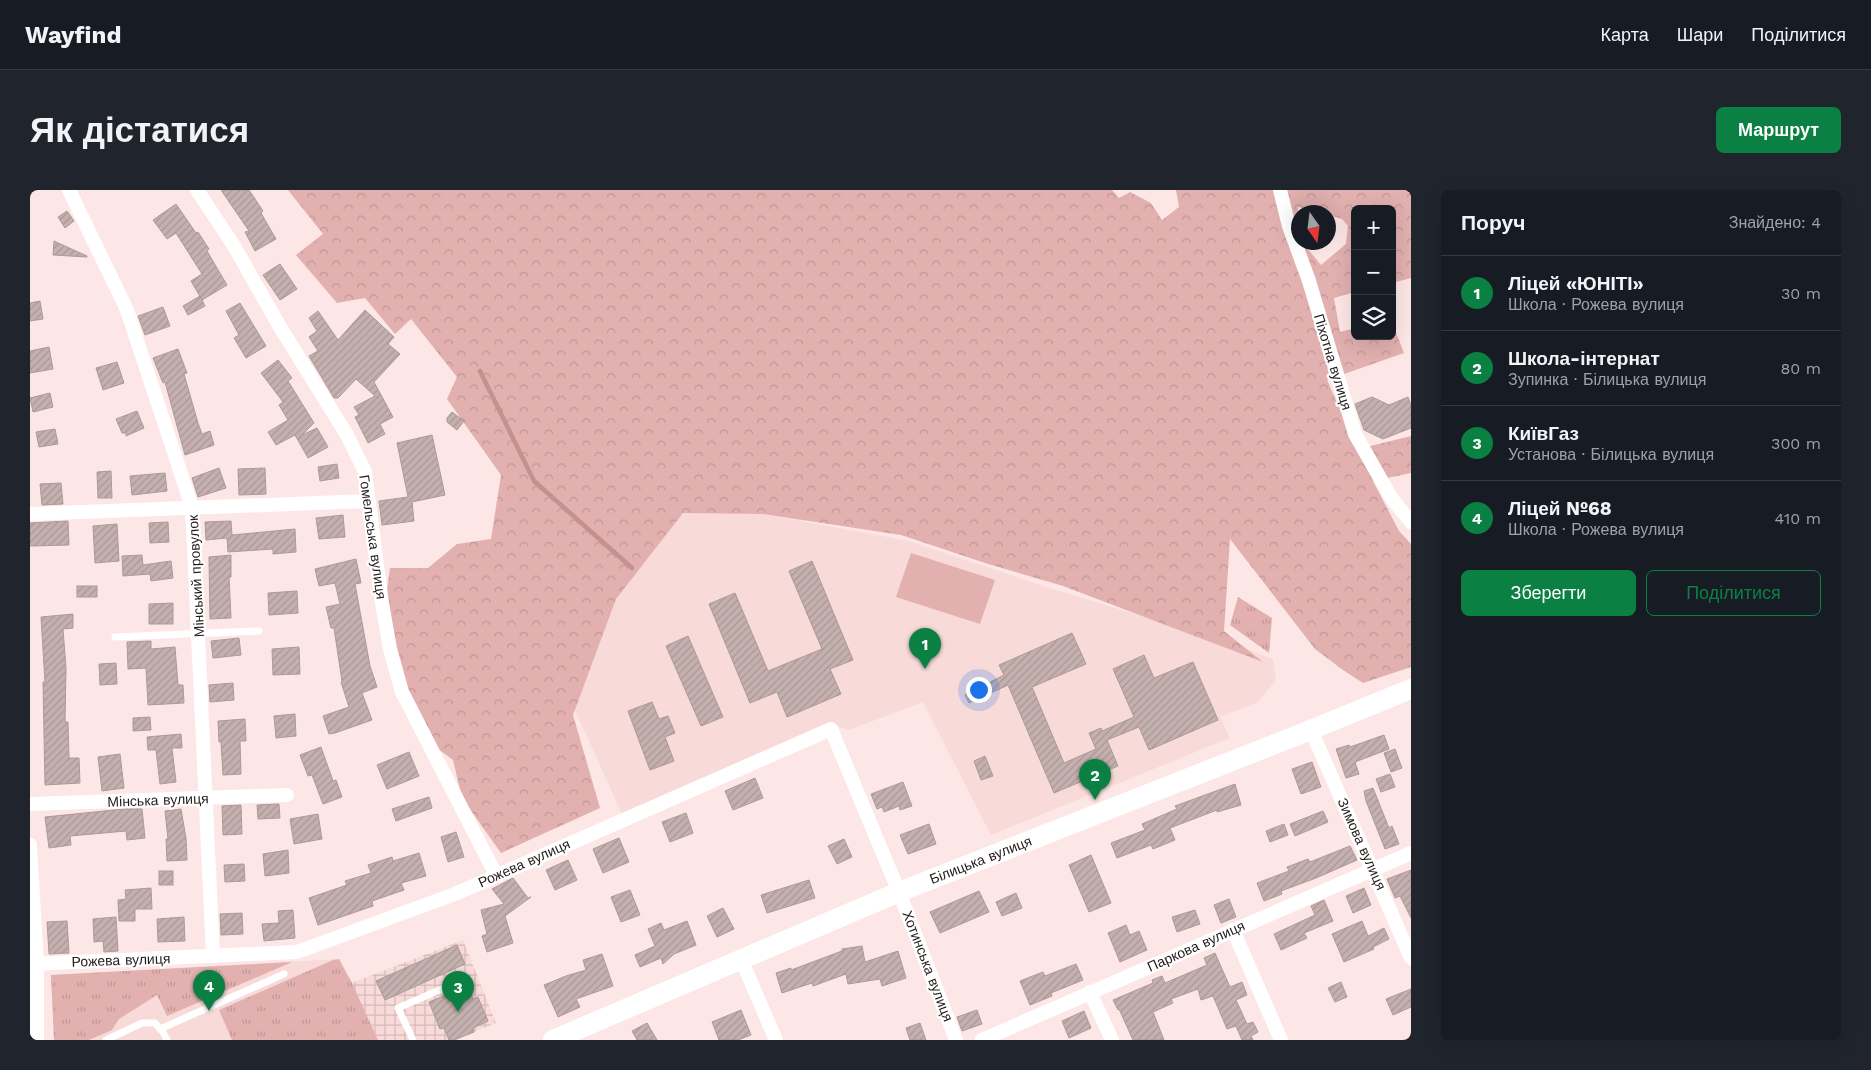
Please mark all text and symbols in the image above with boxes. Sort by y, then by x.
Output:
text: Wayfind [25,21,121,49]
text: Карта [1601,24,1649,45]
text: Шари [1677,24,1723,45]
text: Поділитися [1751,24,1846,45]
button: Маршрут [1716,107,1841,153]
text: Як дістатися [30,109,249,151]
north arrow [1291,205,1336,250]
map controls [1351,205,1396,340]
button: + [1351,205,1396,250]
text: Поруч [1461,210,1525,235]
text: Знайдено: 4 [1729,213,1821,232]
button: − [1351,250,1396,295]
text: Ліцей «ЮНІТІ» [1508,272,1644,295]
text: 1 [1474,284,1480,303]
text: 30 m [1781,284,1821,303]
button: layers [1351,295,1396,340]
text: Школа · Рожева вулиця [1508,295,1684,314]
street label: Піхотна вулиця [1311,312,1355,412]
text: Школа-інтернат [1508,347,1660,370]
text: 2 [1472,359,1482,378]
text: 80 m [1780,359,1821,378]
text: Зупинка · Білицька вулиця [1508,370,1706,389]
text: КиївГаз [1508,422,1579,445]
text: 3 [1472,434,1482,453]
text: 300 m [1771,434,1821,453]
text: Установа · Білицька вулиця [1508,445,1714,464]
street label: Гомельська вулиця [356,474,390,600]
text: Ліцей №68 [1508,497,1612,520]
text: 4 [1472,509,1482,528]
text: 410 m [1775,509,1821,528]
street label: Мінський провулок [185,514,207,638]
text: Школа · Рожева вулиця [1508,520,1684,539]
button: Зберегти [1461,570,1636,616]
button: Поділитися [1646,570,1821,616]
pin: 1 [909,628,941,669]
your location [966,677,992,703]
pin: 2 [1079,759,1111,800]
street label: Мінська вулиця [107,790,209,810]
street label: Зимова вулиця [1335,796,1389,892]
street label: Білицька вулиця [927,833,1034,887]
street label: Рожева вулиця [476,836,572,890]
street label: Хотинська вулиця [900,908,956,1024]
street label: Паркова вулиця [1145,917,1247,975]
street label: Рожева вулиця [71,950,171,970]
pin: 4 [193,970,225,1011]
pin: 3 [442,971,474,1012]

